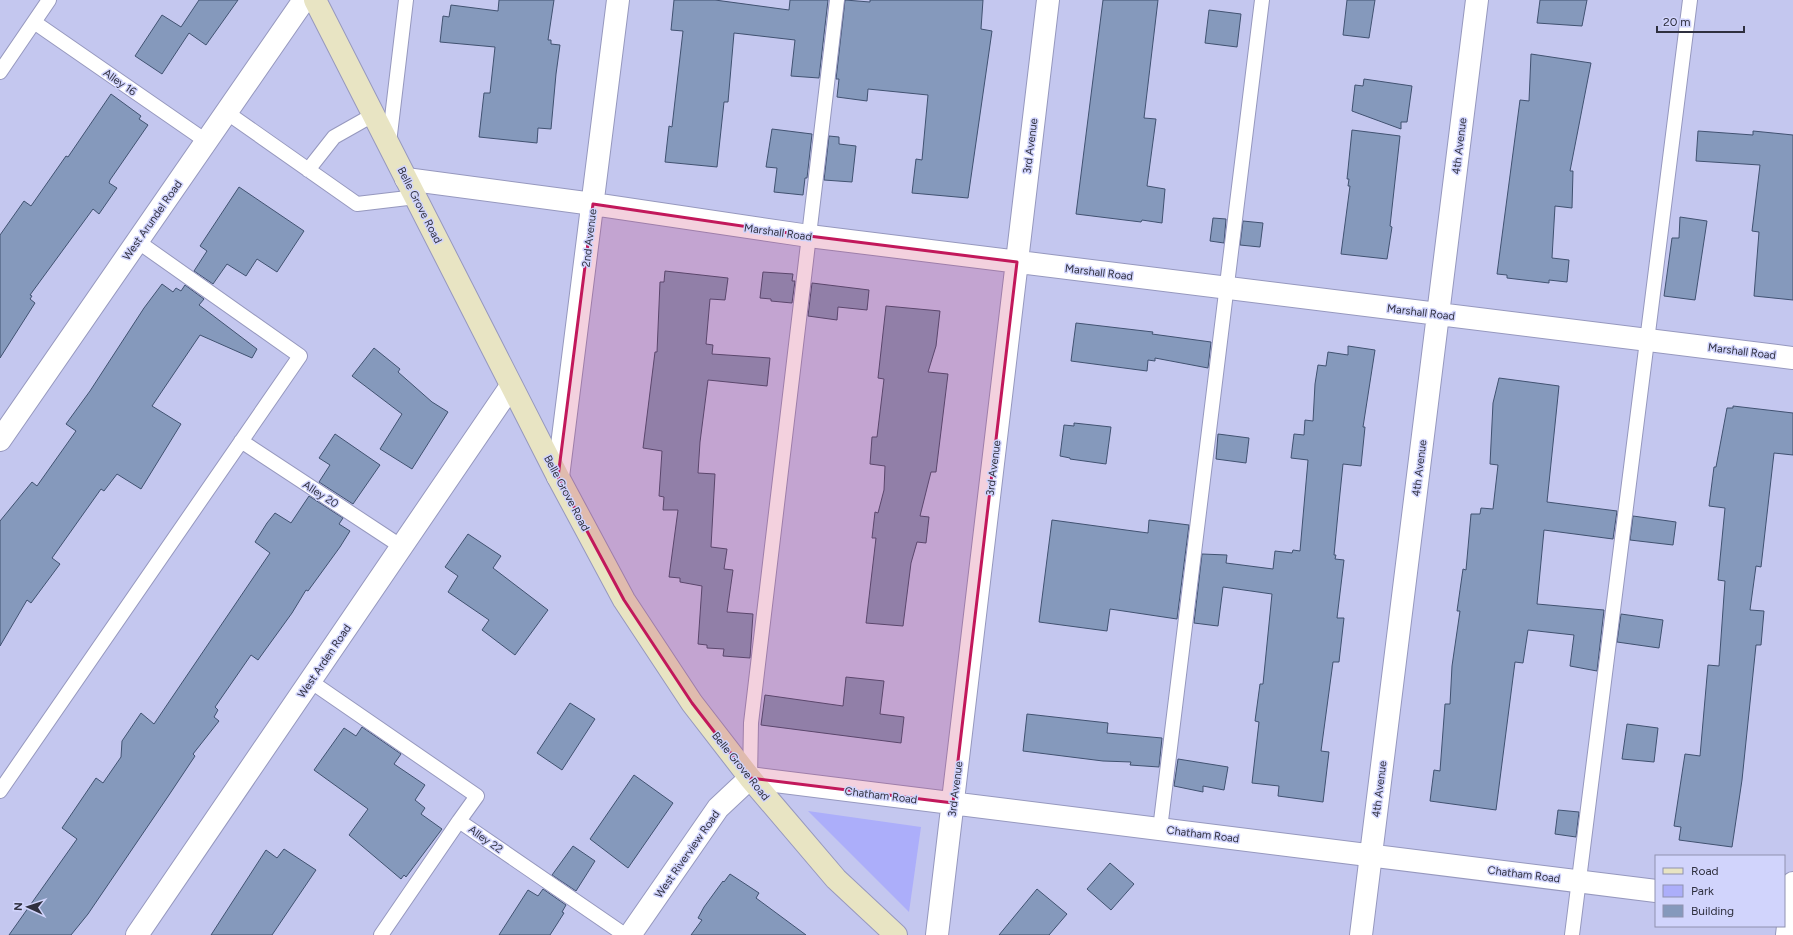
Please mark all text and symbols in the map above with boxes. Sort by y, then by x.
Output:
scale bar [1657,8,1744,34]
text: 20 m [1663,15,1691,29]
street label: Alley 16 [101,66,139,98]
street label: 3rd Avenue [1021,117,1040,175]
street label: 4th Avenue [1450,117,1469,175]
street label: Belle Grove Road [395,165,444,246]
street label: West Arundel Road [120,178,185,263]
street label: 2nd Avenue [579,208,600,268]
street label: Marshall Road [743,221,813,244]
street label: Marshall Road [1064,262,1134,283]
street label: Marshall Road [1386,302,1456,323]
street label: Marshall Road [1707,341,1777,362]
street label: 3rd Avenue [984,439,1003,497]
street label: 4th Avenue [1410,439,1429,497]
street label: Belle Grove Road [541,453,592,533]
street label: Alley 20 [300,478,341,511]
street label: West Arden Road [295,622,354,701]
street label: Belle Grove Road [709,729,772,803]
street label: 3rd Avenue [946,760,965,818]
street label: 4th Avenue [1370,760,1389,818]
street label: Chatham Road [844,785,918,806]
street label: West Riverview Road [652,808,722,900]
street label: Alley 22 [466,823,505,856]
street label: Chatham Road [1166,824,1240,845]
legend [1655,855,1785,927]
street label: Chatham Road [1487,864,1561,885]
text: Road [1691,864,1719,878]
text: Park [1691,884,1714,898]
north arrow [8,887,48,927]
text: N [12,902,25,911]
text: Building [1691,904,1734,918]

